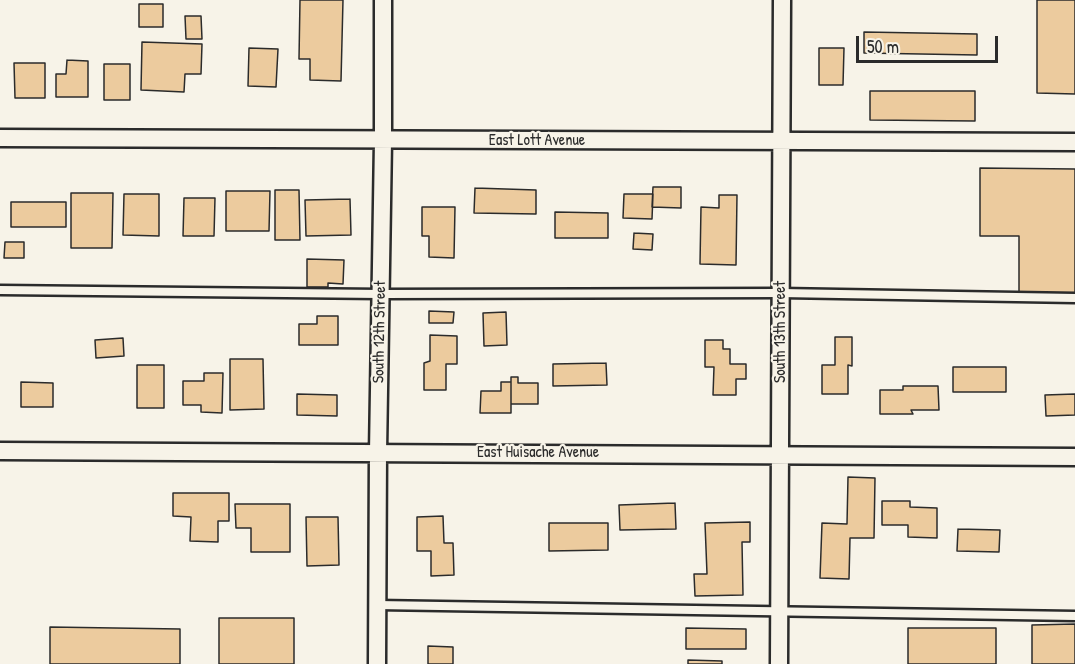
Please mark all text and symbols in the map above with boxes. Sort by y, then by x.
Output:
scale bar [859,24,1002,62]
text: 50 m [867,34,899,59]
street label: East Lott Avenue [489,131,585,151]
street label: South 12th Street [370,281,390,383]
street label: South 13th Street [771,281,791,383]
street label: East Huisache Avenue [477,443,599,463]

